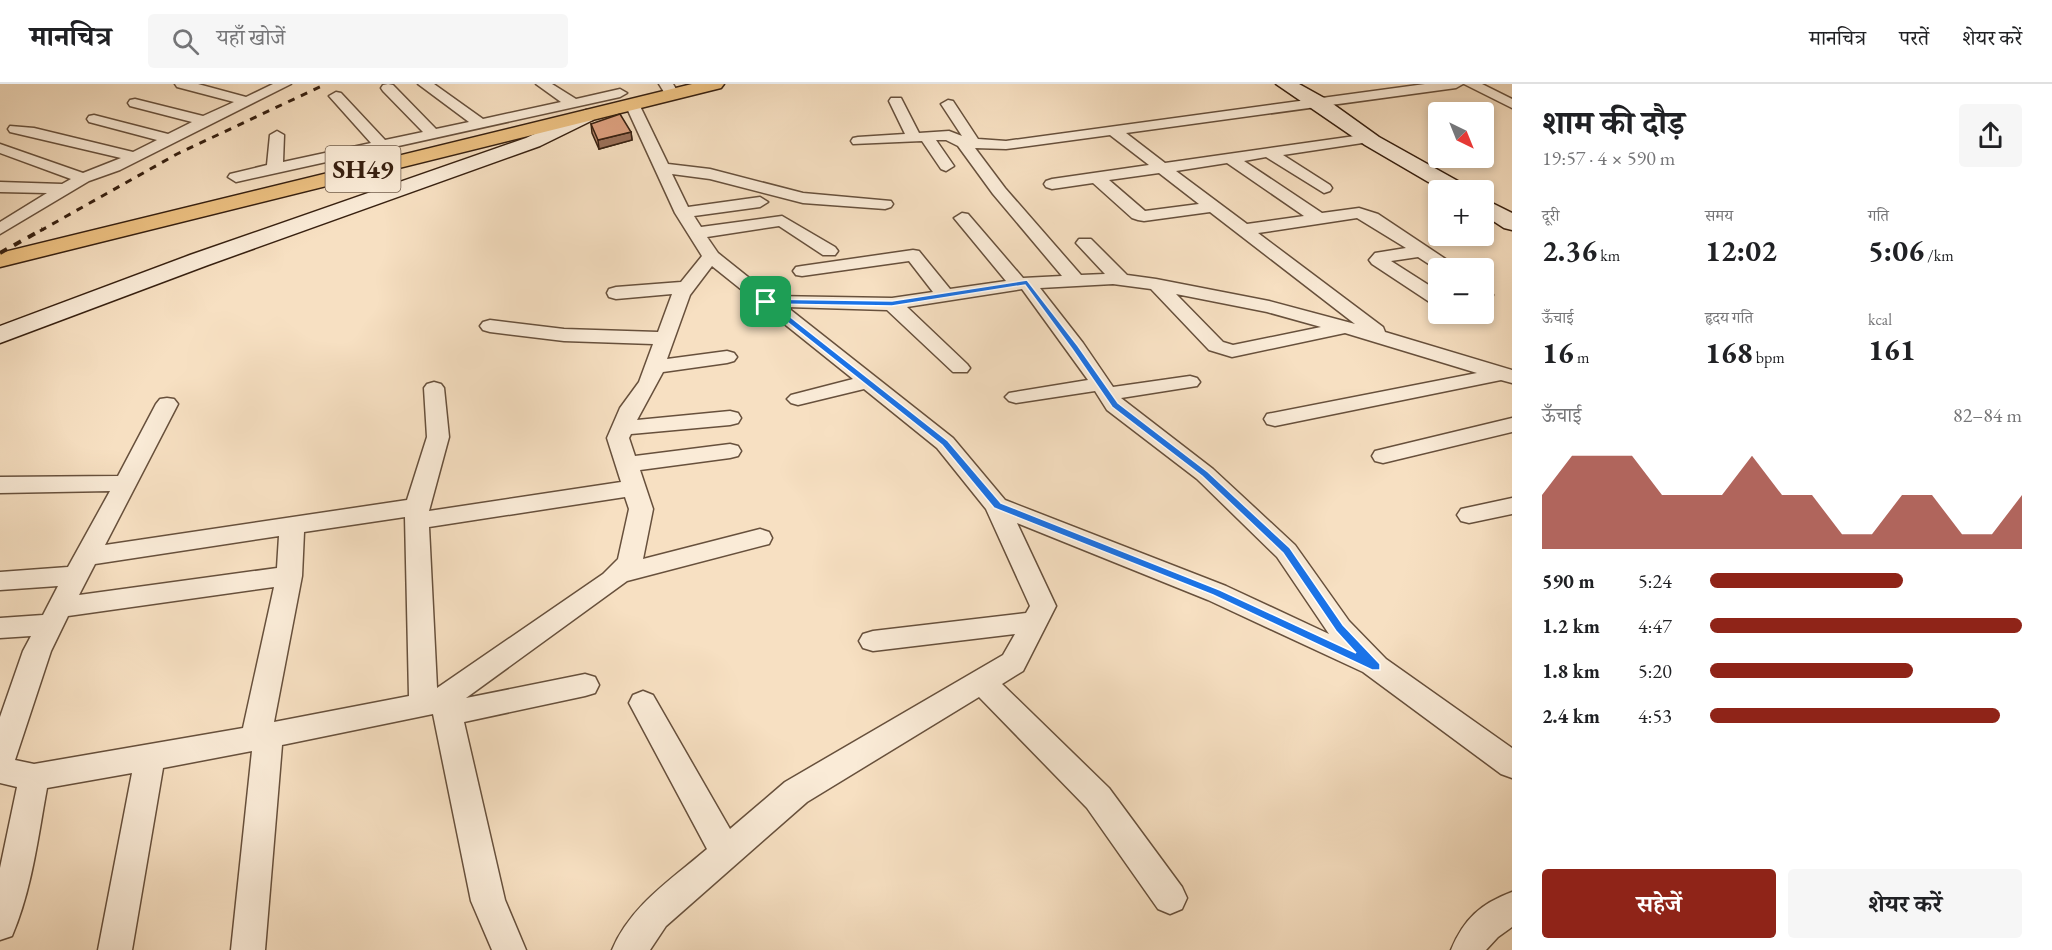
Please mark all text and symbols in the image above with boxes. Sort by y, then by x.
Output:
search box [148,14,568,68]
text: मानचित्र [30,18,112,54]
text: यहाँ खोजें [217,23,285,52]
text: मानचित्र [1809,24,1866,51]
text: परतें [1899,24,1929,51]
text: शेयर करें [1962,24,2022,51]
icon: search [169,25,202,58]
text: शाम की दौड़ [1542,101,1685,144]
north arrow [1428,102,1494,168]
map controls [1428,102,1494,324]
button: share [1959,104,2022,167]
text: 19:57 · 4 × 590 m [1542,145,1675,171]
road number: SH49 [326,146,400,192]
button: + [1428,180,1494,246]
text: दूरी [1542,205,1559,226]
text: समय [1705,205,1733,226]
text: गति [1868,205,1889,226]
text: 2.36 [1542,231,1597,270]
text: 12:02 [1705,231,1777,270]
text: 5:06 [1868,231,1924,270]
text: km [1597,245,1620,266]
text: /km [1924,245,1954,266]
button: − [1428,258,1494,324]
pin [740,276,791,327]
icon: arrive [749,285,782,318]
text: ऊँचाई [1542,307,1574,328]
text: हृदय गति [1705,307,1753,328]
text: kcal [1868,309,1892,330]
text: 161 [1868,330,1916,369]
text: 16 [1542,333,1574,372]
text: 168 [1705,333,1753,372]
text: m [1574,347,1589,368]
text: bpm [1753,347,1785,368]
text: ऊँचाई [1542,402,1581,428]
text: 82–84 m [1953,402,2022,428]
text: 590 m [1542,568,1595,594]
text: 5:24 [1638,568,1672,594]
text: 1.2 km [1542,613,1600,639]
text: 4:47 [1638,613,1672,639]
text: 1.8 km [1542,658,1600,684]
text: 5:20 [1638,658,1672,684]
text: 2.4 km [1542,703,1600,729]
text: 4:53 [1638,703,1672,729]
button: सहेजें [1542,869,1776,938]
button: शेयर करें [1788,869,2022,938]

